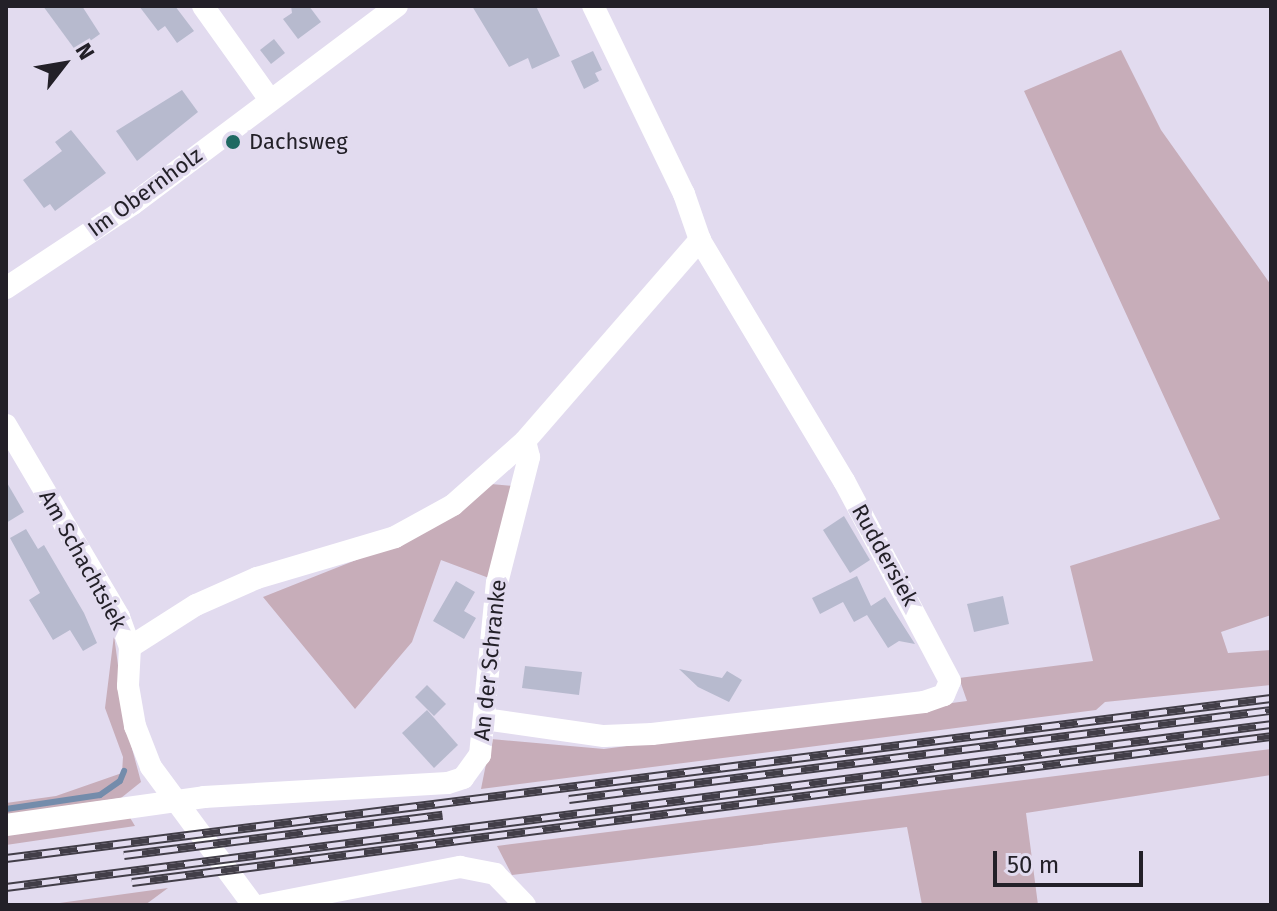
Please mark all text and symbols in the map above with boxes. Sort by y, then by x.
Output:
north arrow [24,24,104,104]
text: N [70,38,100,65]
place label: Dachsweg [249,129,348,155]
marker: Dachsweg [224,133,242,151]
street label: Im Obernholz [83,142,207,242]
street label: Am Schachtsiek [34,485,132,635]
street label: Ruddersiek [846,499,924,611]
street label: An der Schranke [468,578,512,742]
scale bar [997,835,1147,885]
text: 50 m [1007,851,1059,879]

